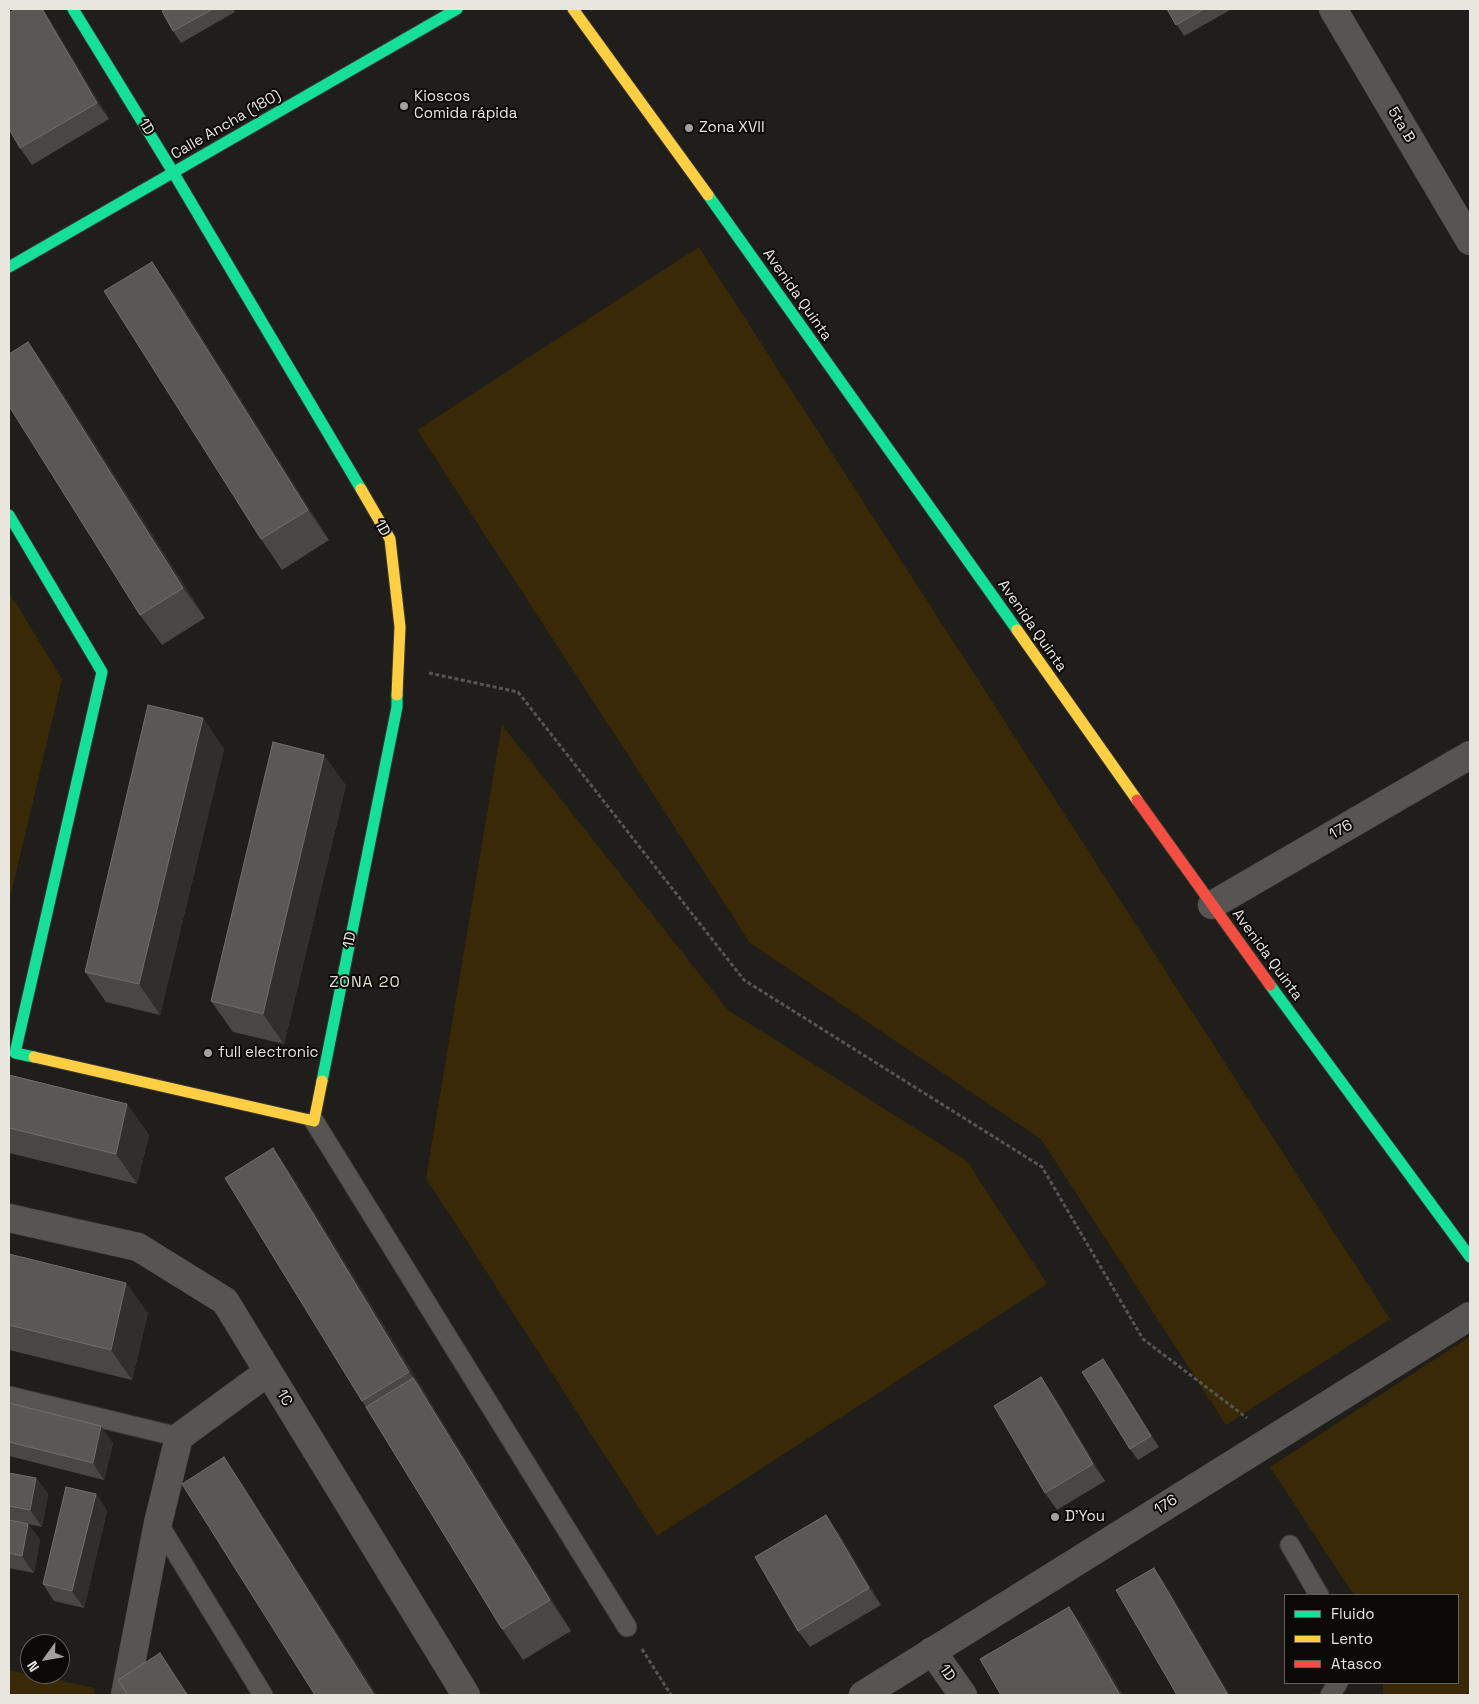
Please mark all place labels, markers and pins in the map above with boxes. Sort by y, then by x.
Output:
place label: Kioscos Comida rápida [414,88,517,123]
marker: Kioscos Comida rápida [398,100,410,112]
place label: Zona XVII [699,119,765,137]
marker: Zona XVII [683,122,695,134]
place label: full electronic [218,1044,319,1062]
marker: full electronic [202,1047,214,1059]
place label: D'You [1065,1508,1105,1526]
marker: D'You [1049,1511,1061,1523]

